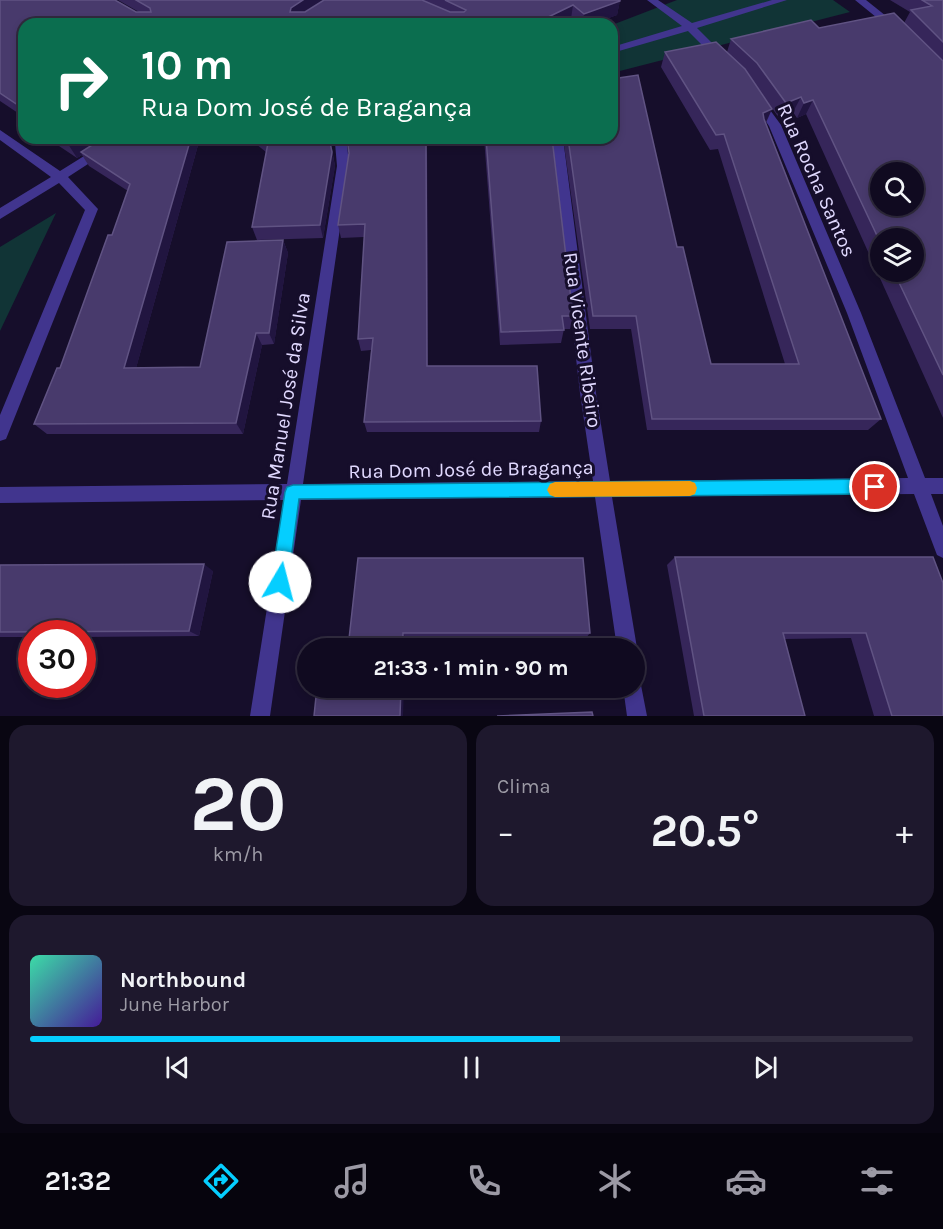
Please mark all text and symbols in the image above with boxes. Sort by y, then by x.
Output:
text: 10 m [141,40,233,90]
icon: right [42,42,120,120]
text: Rua Dom José de Bragança [141,91,472,123]
street label: Rua Rocha Santos [772,100,861,261]
map controls [870,162,924,282]
button: search [870,162,924,216]
button: layers [870,228,924,282]
street label: Rua Vicente Ribeiro [559,251,606,429]
street label: Rua Manuel José da Silva [256,291,315,521]
street label: Rua Dom José de Bragança [348,456,594,483]
pin [849,461,900,512]
icon: arrive [858,470,891,503]
position arrow [248,550,312,614]
speed limit sign: 30 [18,620,96,698]
text: 21:33 · 1 min · 90 m [373,655,569,681]
text: 20 [190,758,286,850]
text: Clima [497,775,551,798]
text: 20.5° [650,805,760,857]
text: − [497,813,514,851]
text: + [896,813,913,851]
text: km/h [213,843,263,866]
text: Northbound [120,967,246,993]
text: June Harbor [120,993,229,1016]
icon: previous [161,1051,194,1084]
icon: pause [455,1051,488,1084]
icon: next [749,1051,782,1084]
icon: directions [200,1160,242,1202]
icon: music [331,1160,373,1202]
icon: phone [463,1160,505,1202]
icon: climate [594,1160,636,1202]
icon: car [725,1160,767,1202]
icon: filters [856,1160,898,1202]
text: 21:32 [45,1165,111,1197]

